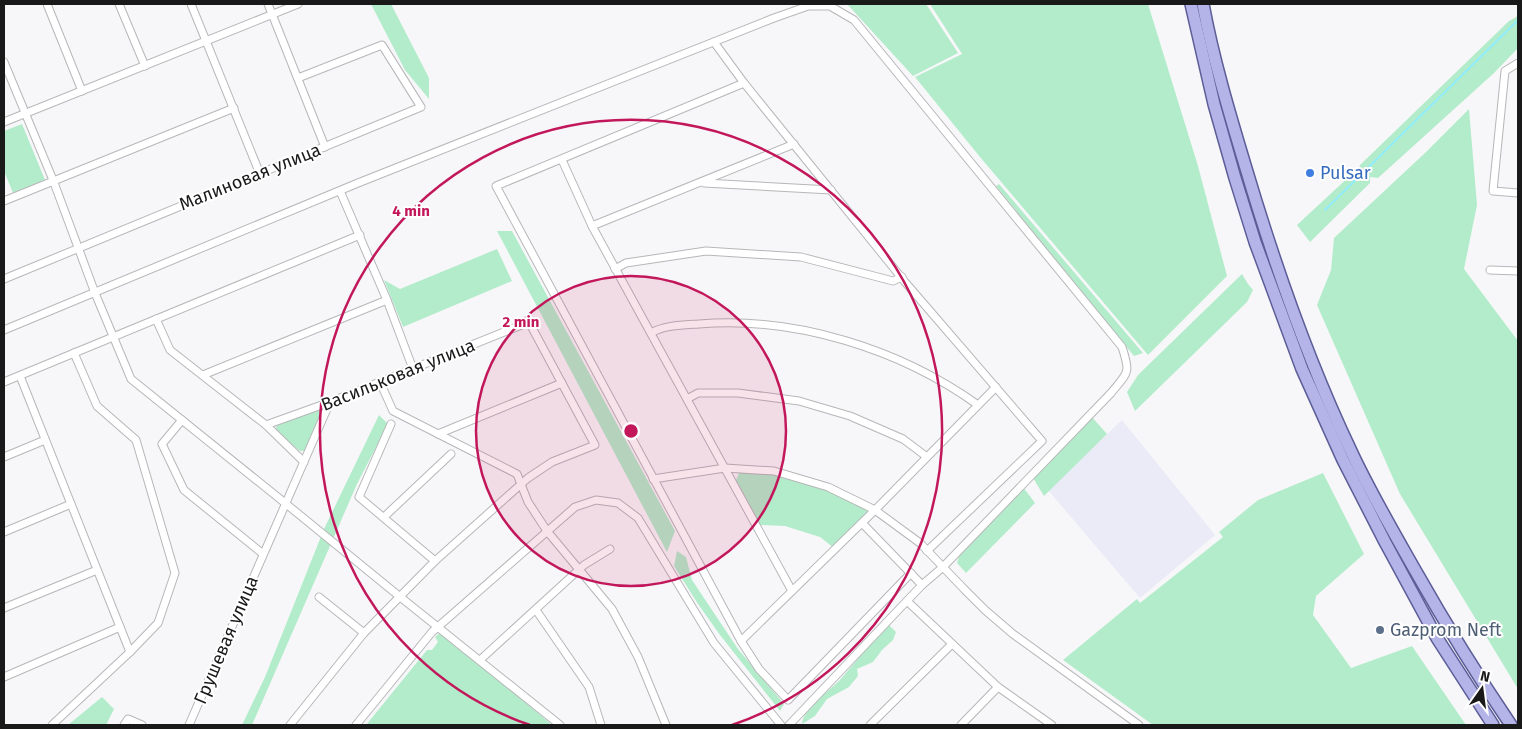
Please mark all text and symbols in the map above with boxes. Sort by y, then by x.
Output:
street label: Малиновая улица [176,139,324,215]
place label: Pulsar [1320,162,1371,184]
marker: Pulsar [1304,167,1316,179]
text: 4 min [392,202,430,220]
text: 2 min [503,313,539,331]
street label: Васильковая улица [318,334,478,416]
centre of rings [622,422,640,440]
street label: Грушевая улица [189,572,263,708]
place label: Gazprom Neft [1390,619,1502,641]
marker: Gazprom Neft [1374,624,1386,636]
north arrow [1457,664,1507,714]
text: N [1478,667,1492,686]

